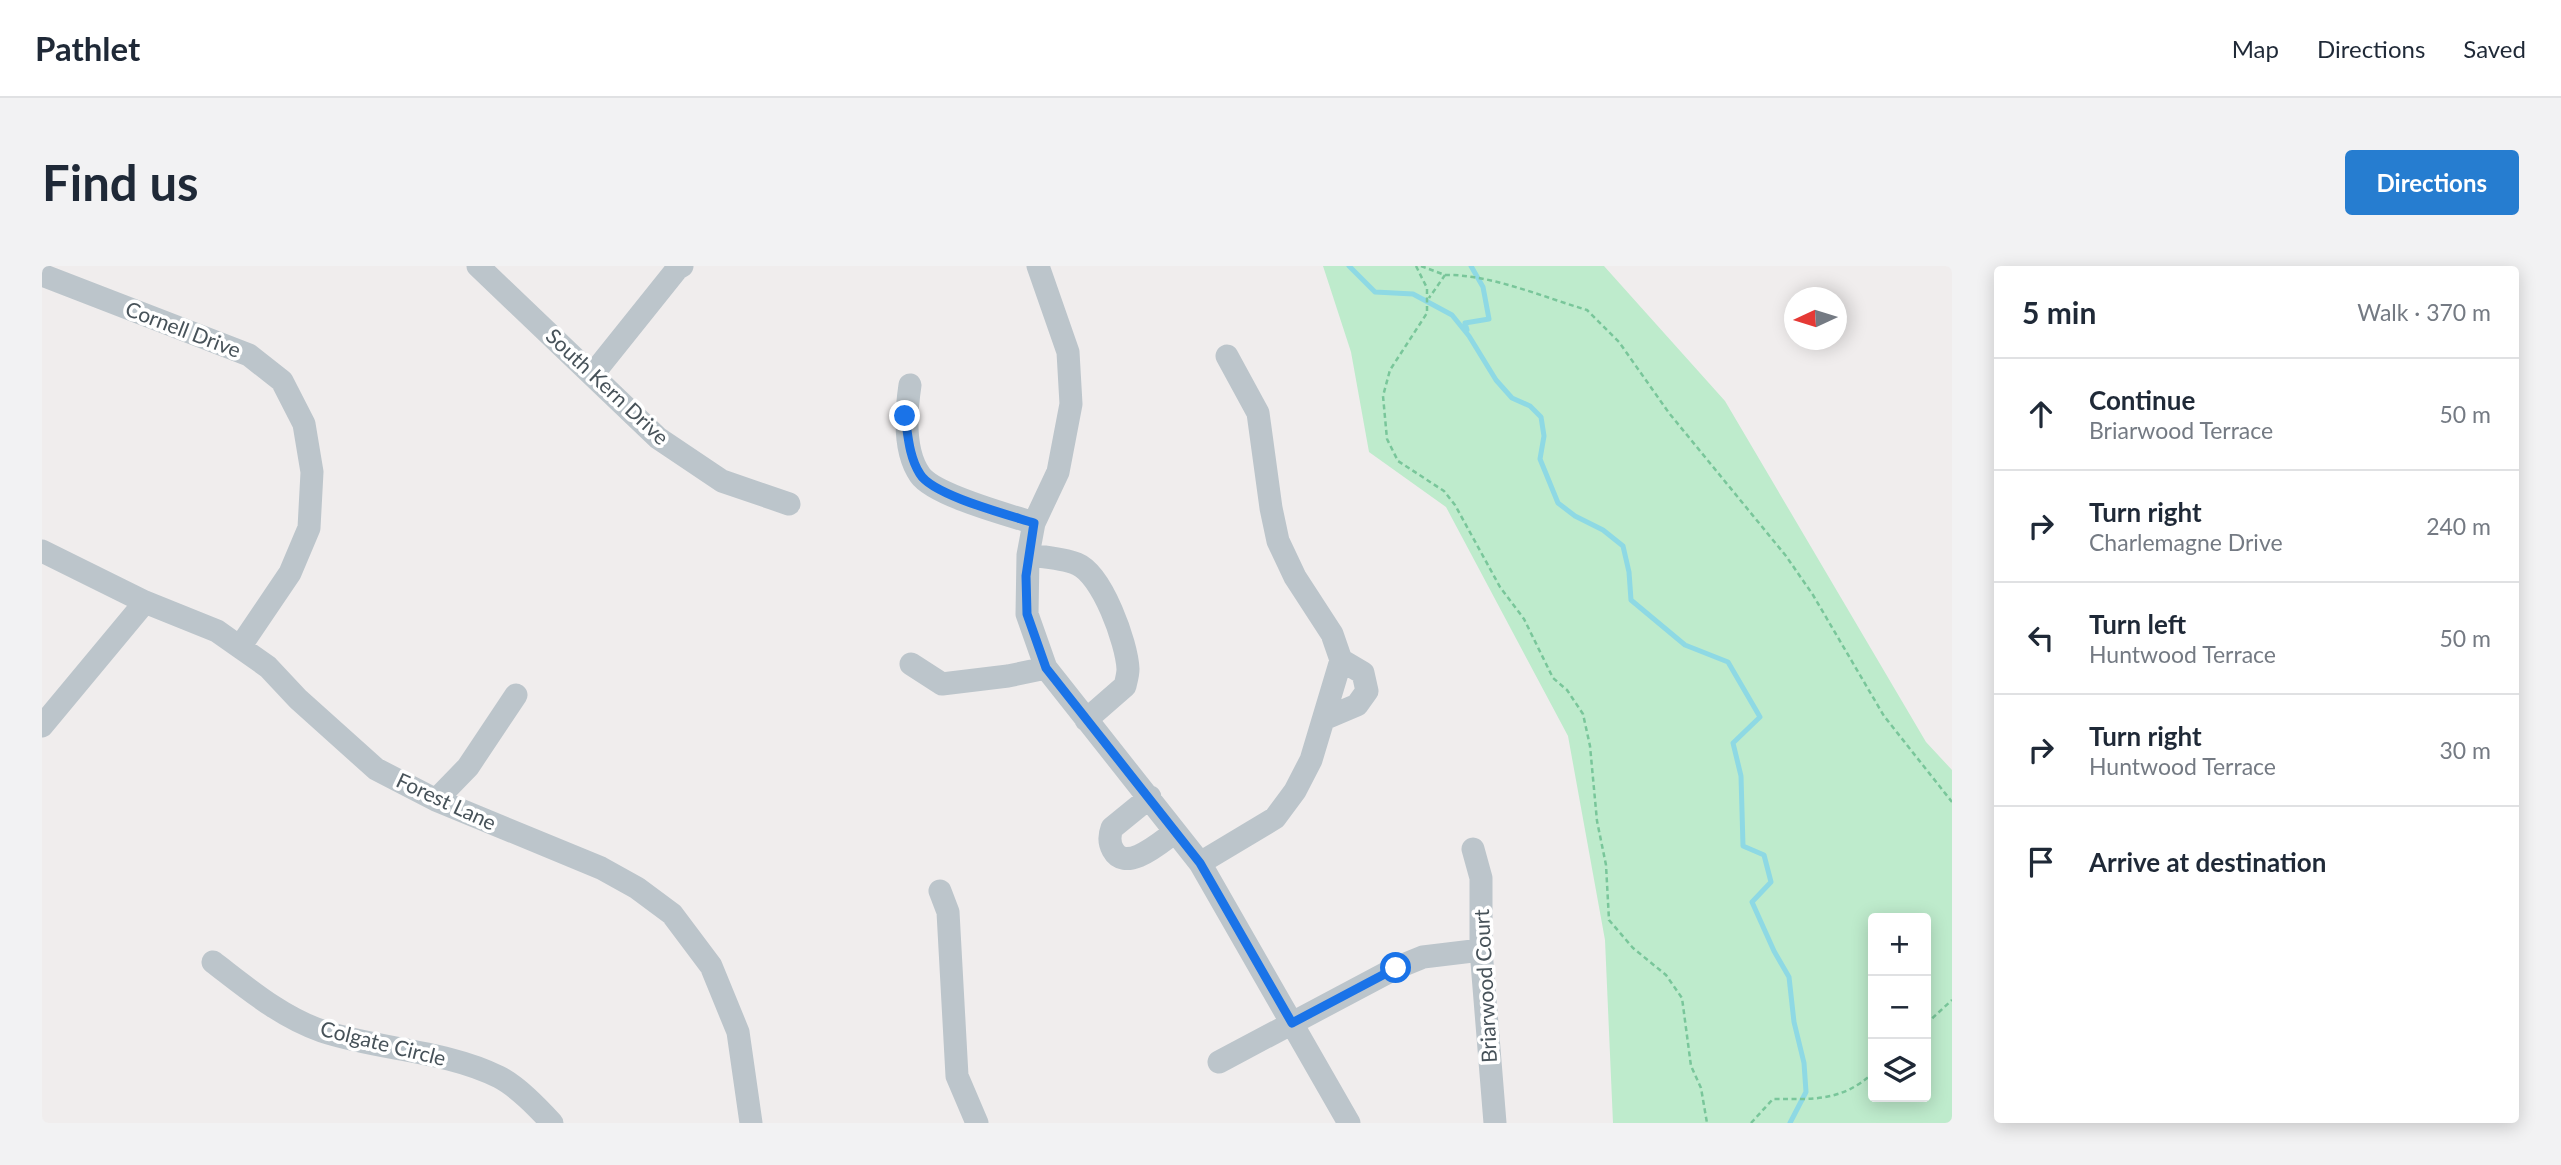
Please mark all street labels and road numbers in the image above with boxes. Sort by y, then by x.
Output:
street label: Cornell Drive [122,295,245,362]
street label: South Kern Drive [542,323,675,449]
street label: Forest Lane [393,767,500,835]
street label: Briarwood Court [1468,908,1501,1064]
street label: Colgate Circle [318,1015,449,1070]

